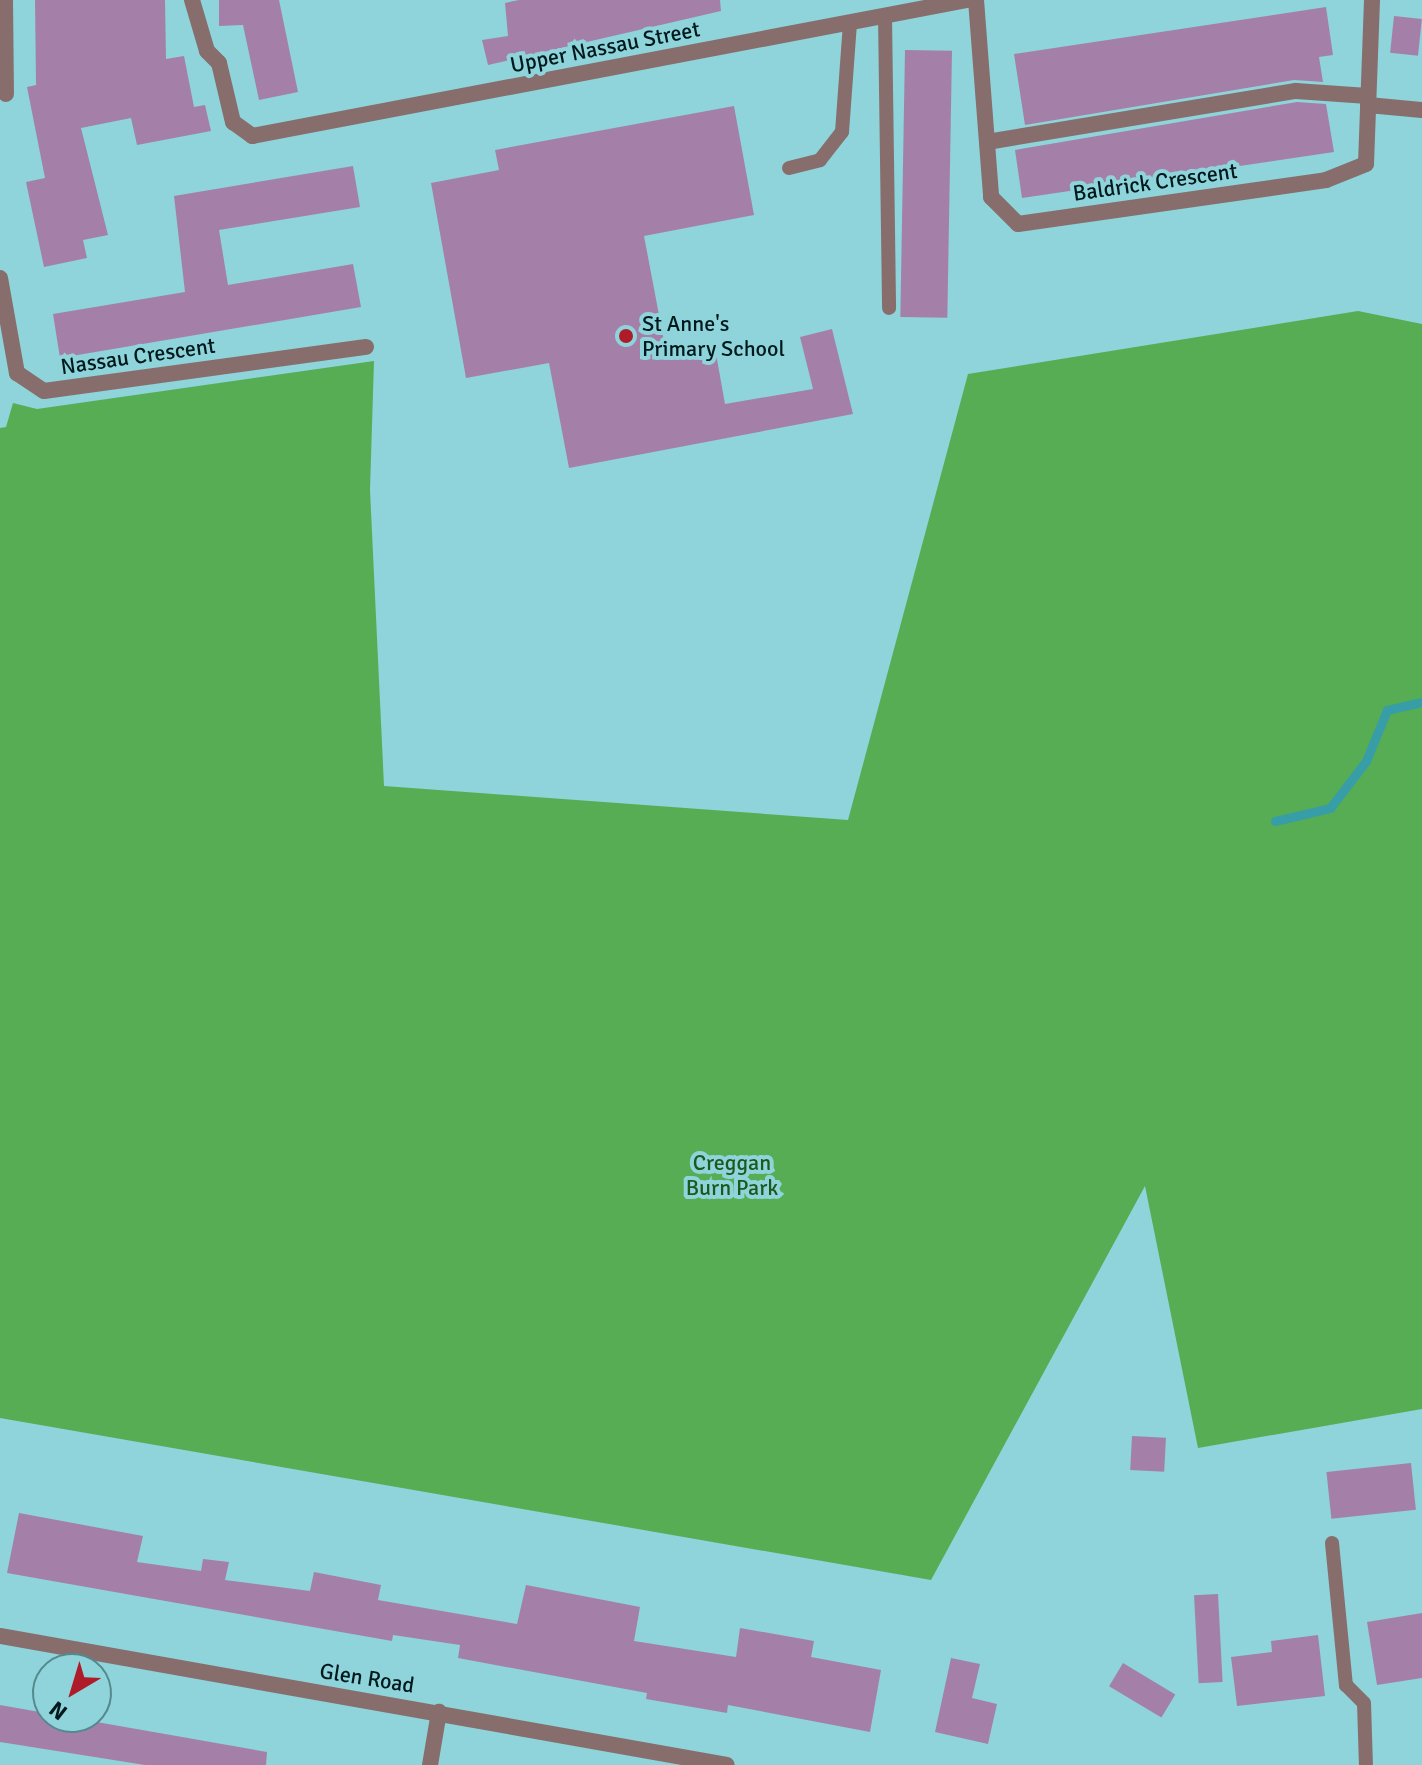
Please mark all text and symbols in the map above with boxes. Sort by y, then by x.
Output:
street label: Upper Nassau Street [508,16,702,78]
street label: Baldrick Crescent [1071,157,1239,207]
place label: St Anne's Primary School [642,310,785,362]
marker: St Anne's Primary School [617,327,635,345]
street label: Nassau Crescent [59,332,217,380]
park label: Creggan Burn Park [686,1149,778,1200]
north arrow [32,1653,112,1733]
street label: Glen Road [318,1658,416,1698]
text: N [44,1695,72,1726]

